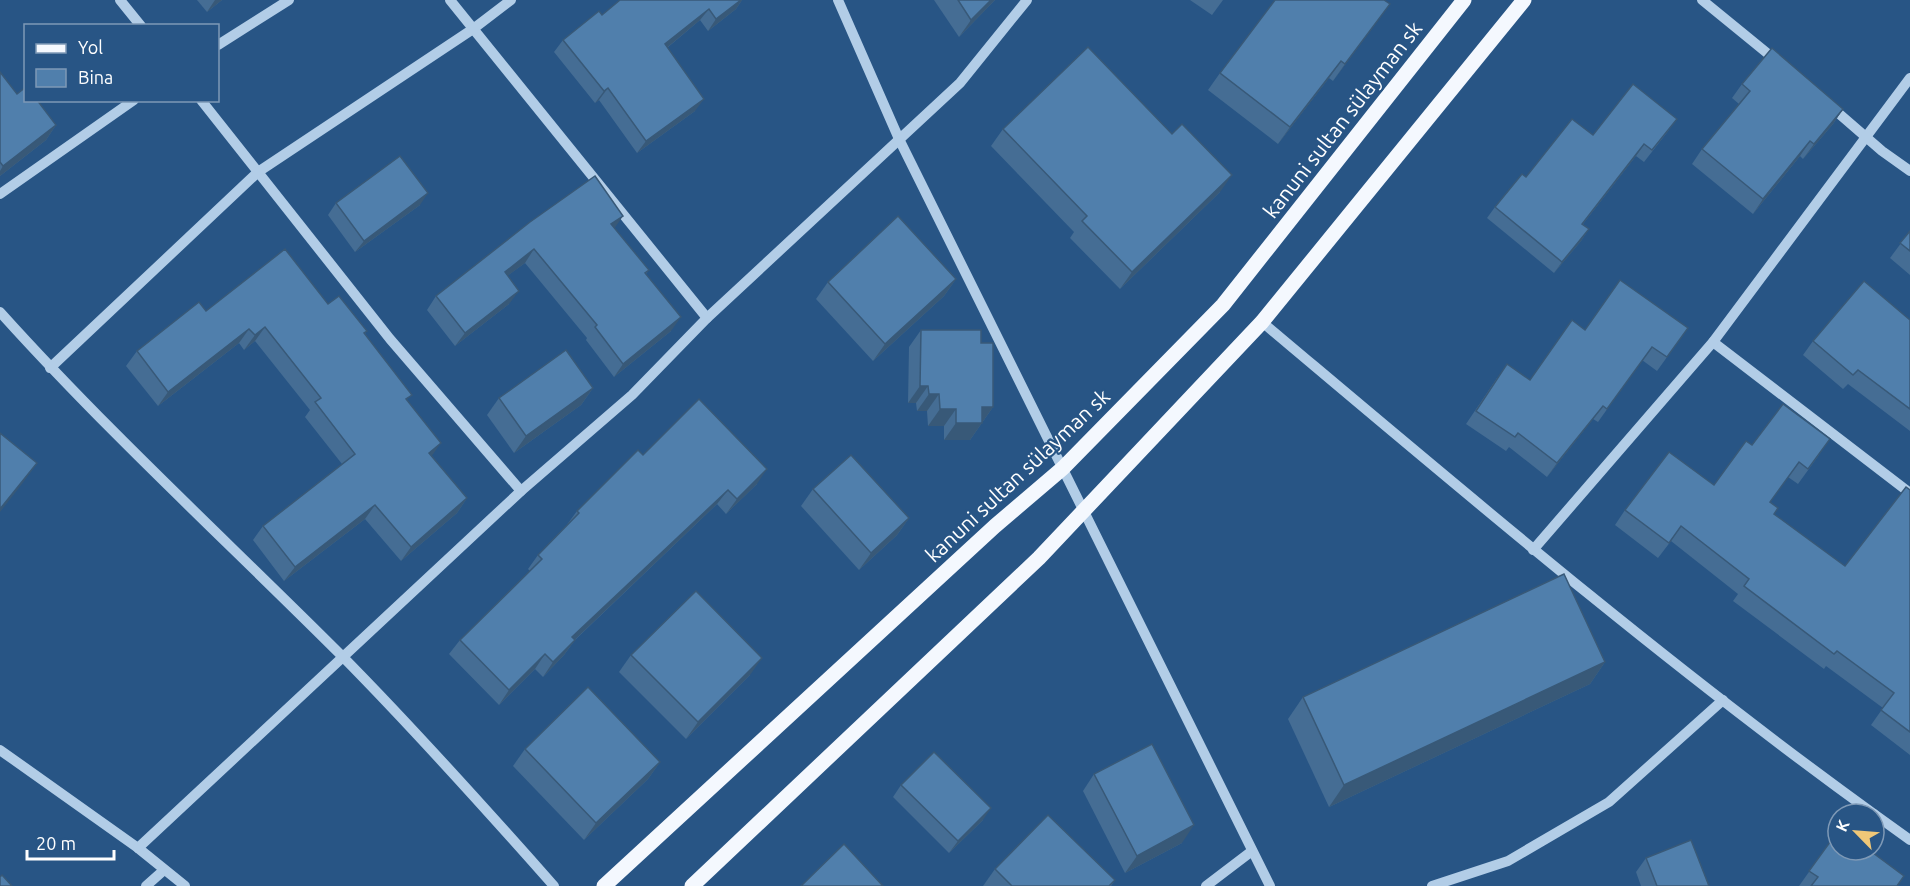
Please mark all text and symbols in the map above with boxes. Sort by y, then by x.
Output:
street label: kanuni sultan sülayman sk [1258,16,1427,222]
legend [24,24,219,102]
text: Yol [78,37,103,57]
text: Bina [78,67,113,87]
street label: kanuni sultan sülayman sk [920,383,1115,567]
north arrow [1826,802,1886,862]
text: K [1832,817,1853,834]
scale bar [27,823,114,861]
text: 20 m [36,833,76,853]

